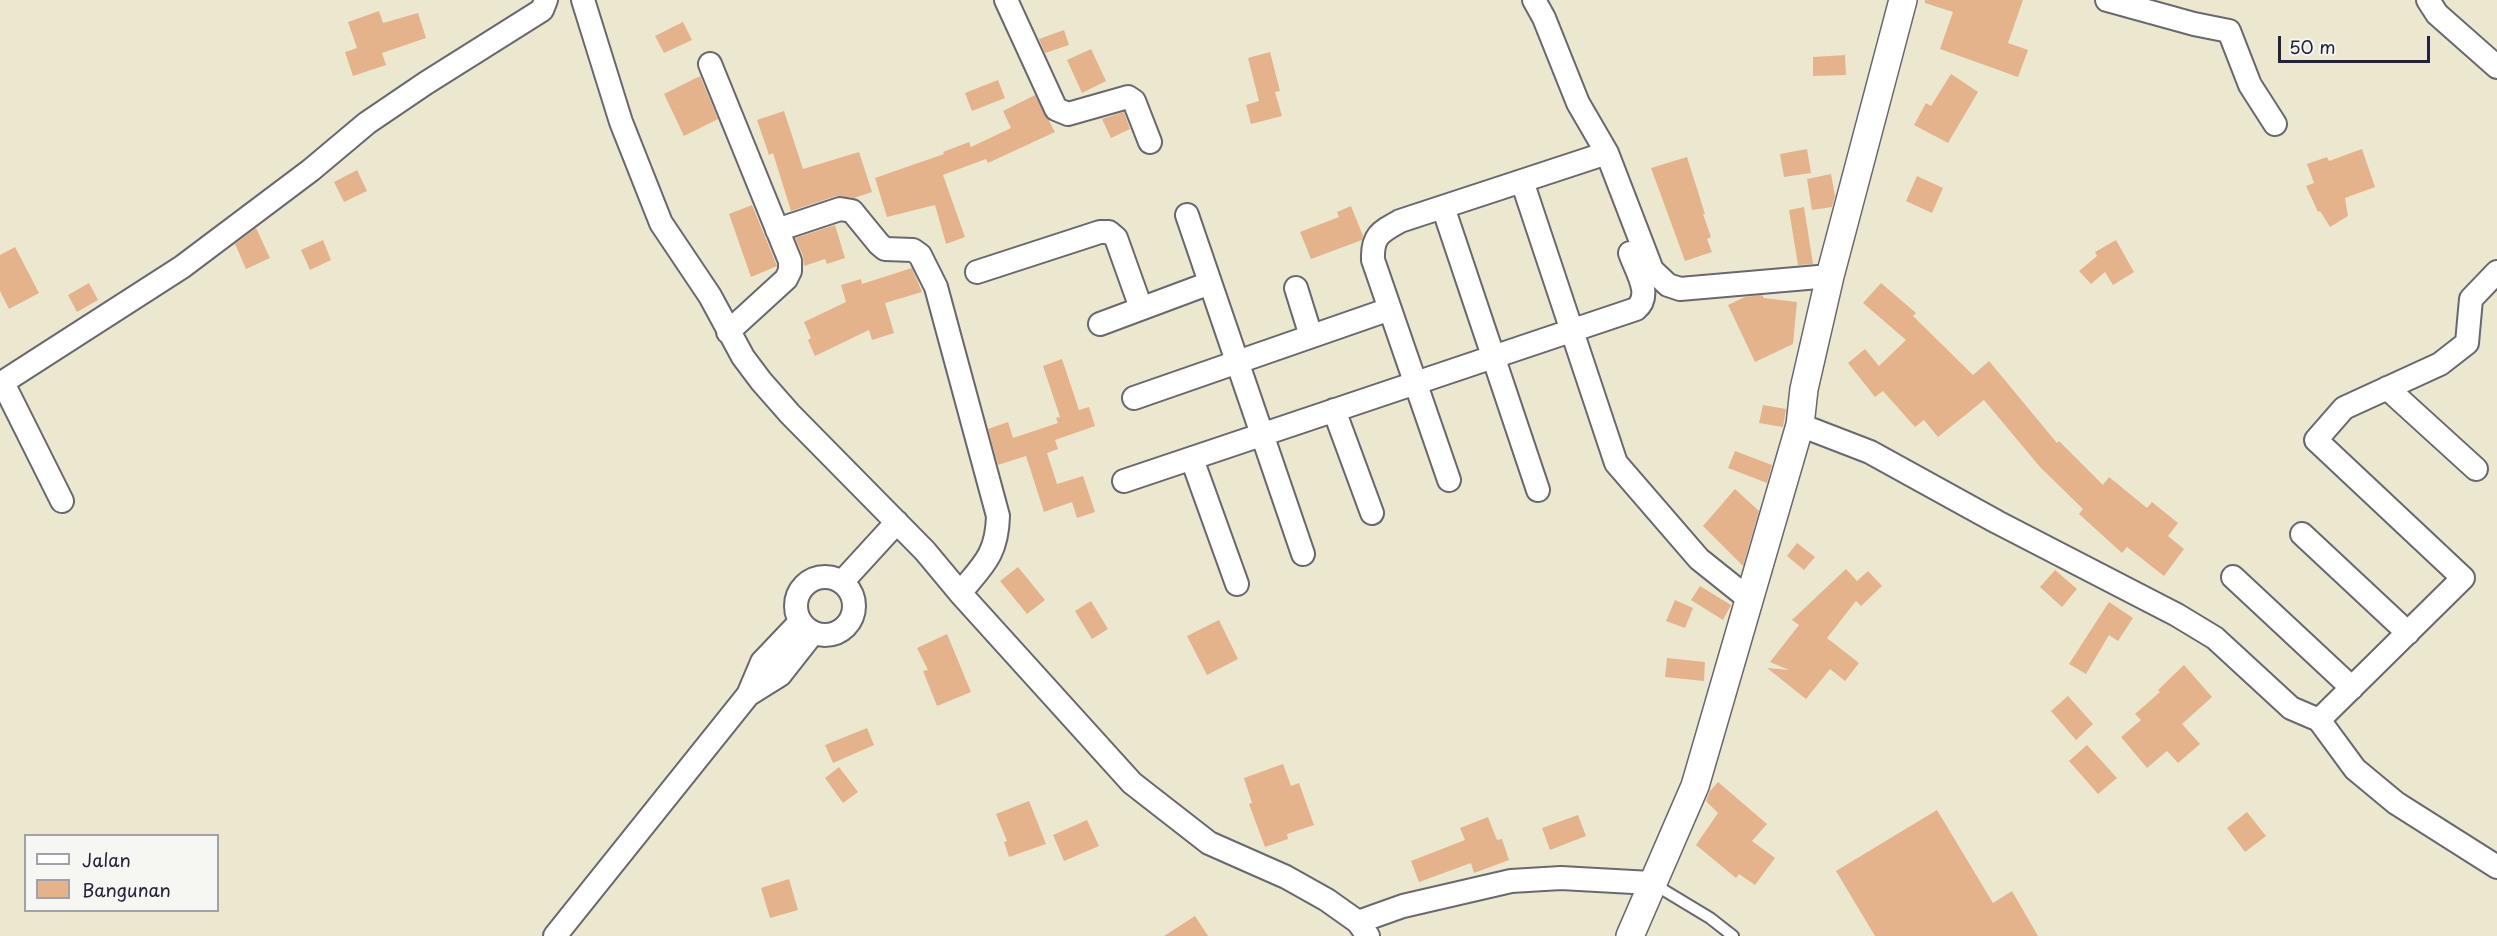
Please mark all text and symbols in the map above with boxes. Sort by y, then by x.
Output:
scale bar [2281,24,2432,62]
text: 50 m [2289,33,2336,60]
legend [24,834,219,912]
text: Jalan [82,846,131,873]
text: Bangunan [82,876,171,903]

